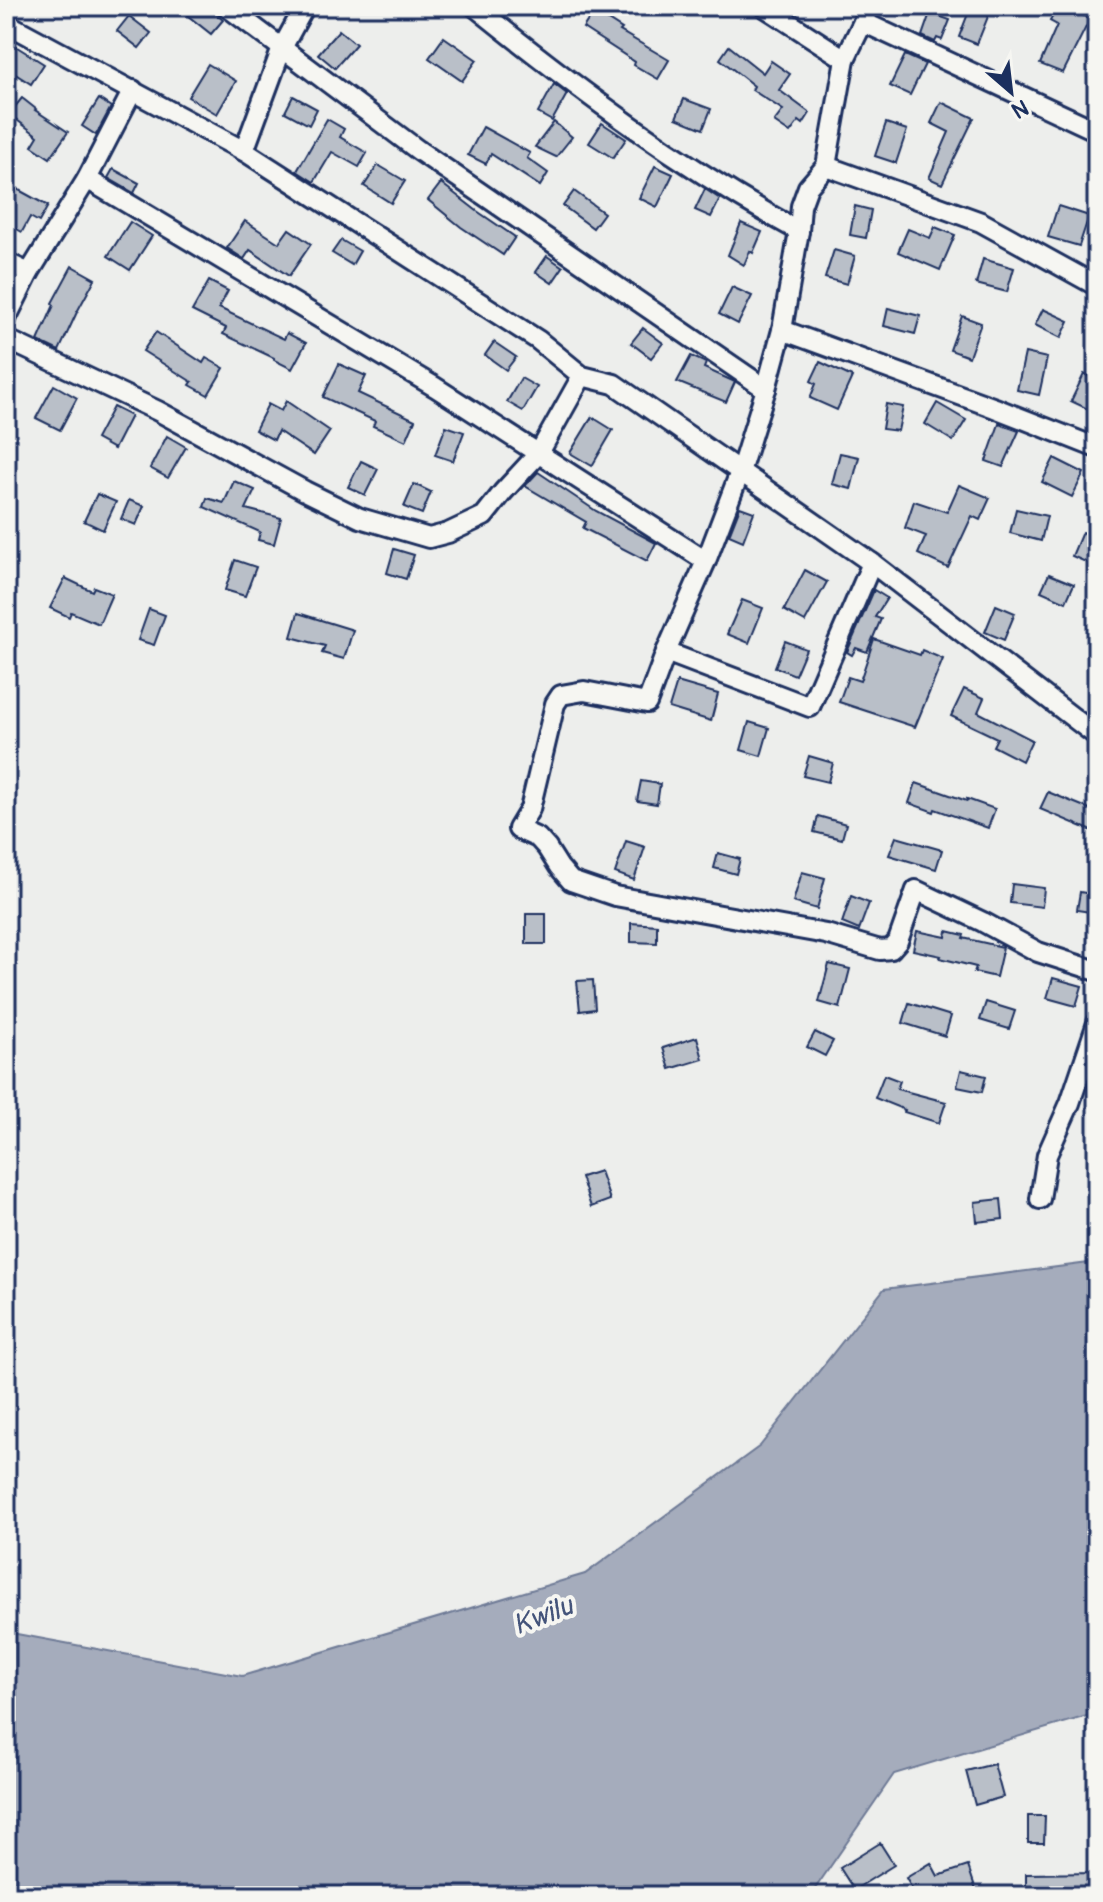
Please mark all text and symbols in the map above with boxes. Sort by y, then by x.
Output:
north arrow [971,52,1051,132]
text: N [1007,93,1033,125]
water label: Kwilu [508,1588,580,1643]

